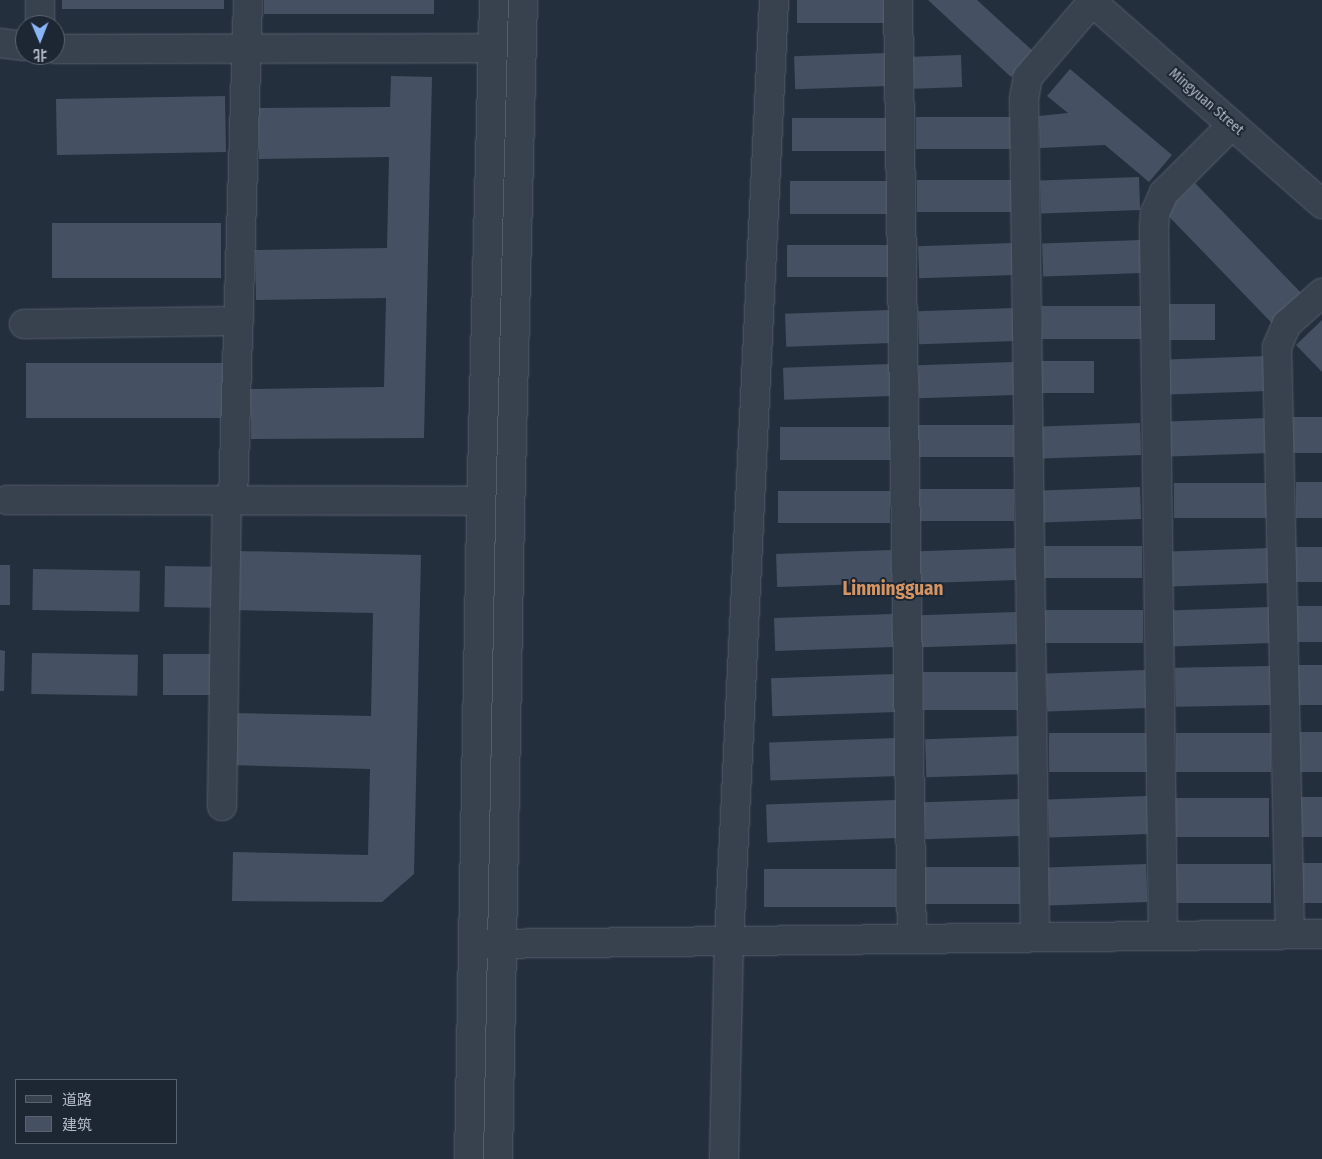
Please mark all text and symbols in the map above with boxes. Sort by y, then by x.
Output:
north arrow [15,15,65,65]
text: 北 [33,46,47,63]
street label: Mingyuan Street [1165,65,1247,139]
district label: Linmingguan [842,578,944,600]
legend [15,1079,178,1144]
text: 道路 [62,1091,92,1109]
text: 建筑 [62,1116,92,1134]

